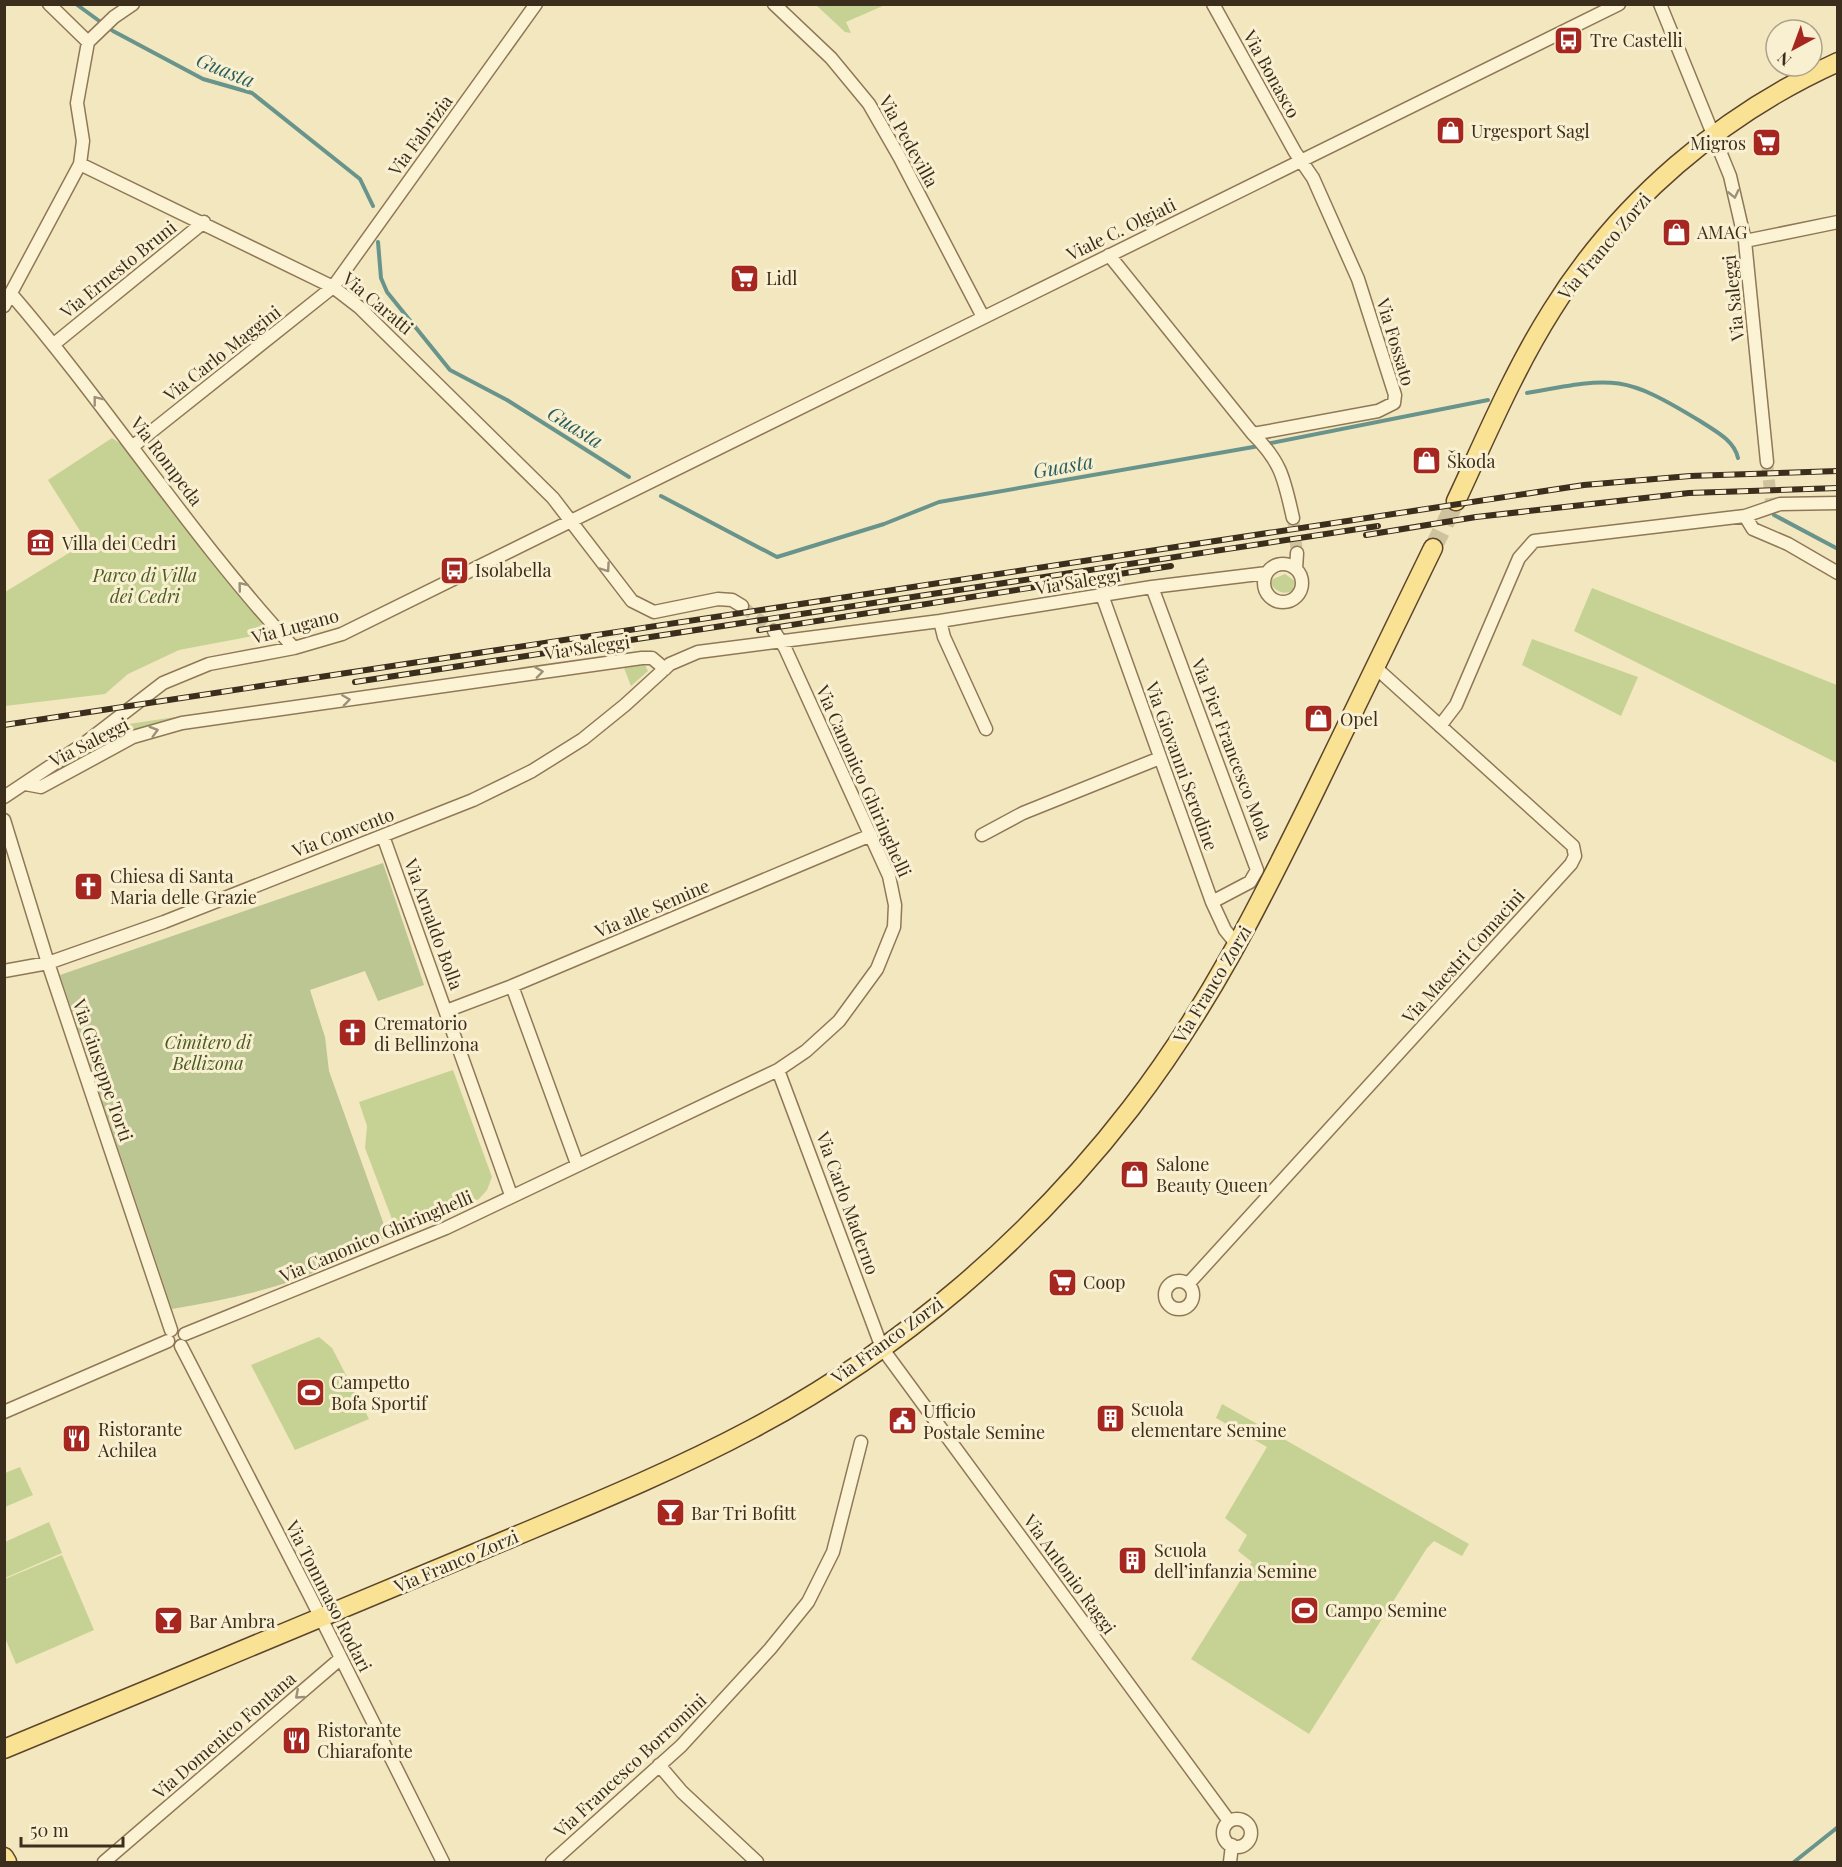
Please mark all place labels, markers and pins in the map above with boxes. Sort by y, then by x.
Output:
bus stop icon: Tre Castelli [1553,24,1585,56]
place label: Tre Castelli [1590,28,1683,52]
shop icon: Urgesport Sagl [1434,115,1466,147]
place label: Urgesport Sagl [1471,119,1590,143]
supermarket icon: Migros [1751,127,1783,159]
place label: Migros [1690,131,1746,155]
shop icon: AMAG [1660,216,1692,248]
place label: AMAG [1696,220,1748,244]
supermarket icon: Lidl [729,262,761,294]
place label: Lidl [766,266,797,290]
shop icon: Škoda [1410,445,1442,477]
place label: Škoda [1447,449,1495,473]
museum icon: Villa dei Cedri [25,527,57,559]
place label: Villa dei Cedri [61,531,176,555]
bus stop icon: Isolabella [438,554,470,586]
place label: Isolabella [475,558,551,582]
shop icon: Opel [1303,703,1335,735]
place label: Opel [1340,707,1378,731]
place label: Chiesa di Santa Maria delle Grazie [110,864,257,909]
church icon: Chiesa di Santa Maria delle Grazie [73,870,105,902]
place label: Crematorio di Bellinzona [374,1011,479,1056]
church icon: Crematorio di Bellinzona [337,1017,369,1049]
place label: Salone Beauty Queen [1156,1152,1268,1197]
shop icon: Salone Beauty Queen [1119,1158,1151,1190]
supermarket icon: Coop [1046,1266,1078,1298]
place label: Coop [1083,1270,1126,1294]
place label: Campetto Bofa Sportif [331,1370,429,1415]
sports icon: Campetto Bofa Sportif [294,1376,326,1408]
place label: Scuola elementare Semine [1131,1397,1287,1442]
place label: Ufficio Postale Semine [923,1399,1045,1444]
building icon: Scuola elementare Semine [1094,1403,1126,1435]
public building icon: Ufficio Postale Semine [886,1405,918,1437]
place label: Ristorante Achilea [97,1417,182,1462]
restaurant icon: Ristorante Achilea [61,1423,93,1455]
bar icon: Bar Tri Bofitt [654,1497,686,1529]
place label: Bar Tri Bofitt [691,1501,797,1525]
place label: Scuola dell’infanzia Semine [1154,1538,1317,1583]
building icon: Scuola dell’infanzia Semine [1117,1544,1149,1576]
sports icon: Campo Semine [1288,1594,1320,1626]
place label: Campo Semine [1325,1598,1447,1622]
bar icon: Bar Ambra [152,1605,184,1637]
place label: Bar Ambra [189,1609,275,1633]
place label: Ristorante Chiarafonte [317,1718,413,1763]
restaurant icon: Ristorante Chiarafonte [280,1724,312,1756]

